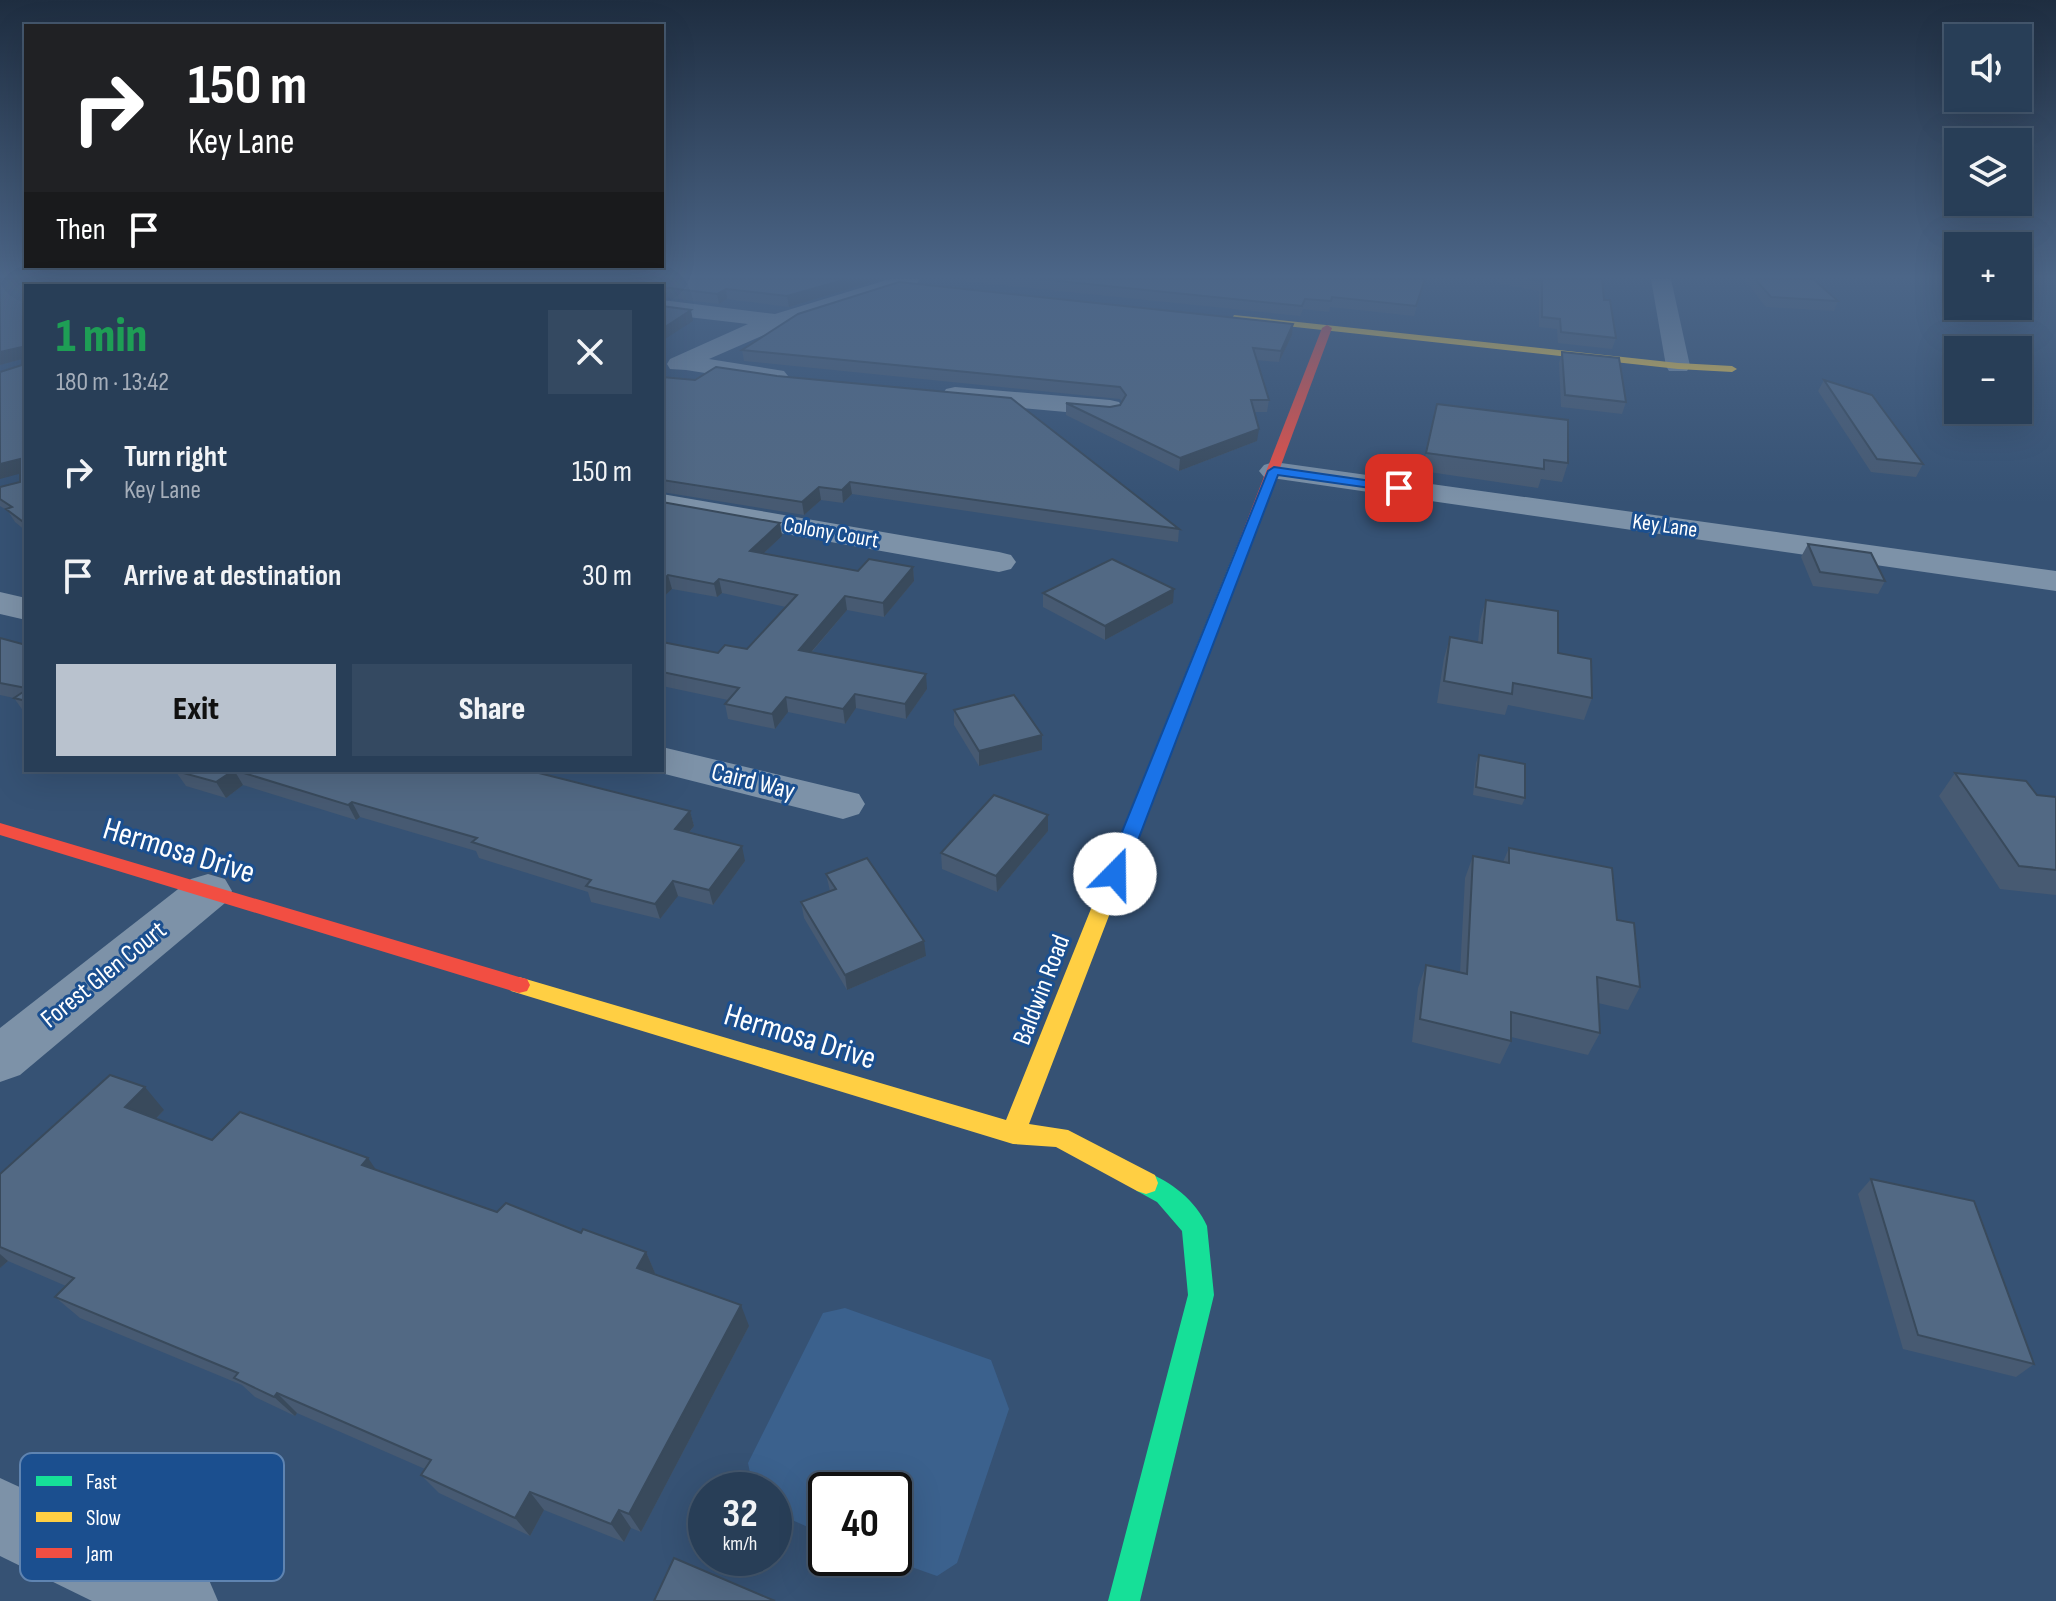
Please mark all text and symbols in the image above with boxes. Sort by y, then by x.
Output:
map controls [1944,24,2032,424]
button: sound [1944,24,2032,112]
text: 150 m [188,53,307,120]
icon: right [56,56,160,160]
text: Key Lane [188,121,295,164]
button: layers [1944,128,2032,216]
icon: arrive [122,208,166,252]
text: Then [56,212,106,248]
button: + [1944,232,2032,320]
text: 1 min [56,308,147,365]
button: close [548,310,632,394]
button: − [1944,336,2032,424]
text: 180 m · 13:42 [56,367,169,398]
text: Turn right [124,439,227,475]
icon: right [56,450,100,494]
text: 150 m [572,454,632,490]
pin [1365,454,1433,522]
icon: arrive [1377,466,1421,510]
text: Key Lane [124,475,201,506]
street label: Key Lane [1631,508,1699,544]
street label: Colony Court [781,511,881,555]
icon: arrive [56,554,100,598]
text: Arrive at destination [124,558,341,594]
text: 30 m [582,558,632,594]
button: Exit [56,664,336,756]
button: Share [352,664,632,756]
street label: Caird Way [708,757,798,807]
street label: Hermosa Drive [98,809,260,893]
position arrow [1073,832,1157,916]
street label: Forest Glen Court [35,915,173,1035]
street label: Baldwin Road [1007,931,1077,1049]
street label: Hermosa Drive [719,995,881,1079]
legend [20,1453,284,1581]
text: Fast [86,1469,117,1496]
speed limit sign: 40 [808,1472,912,1576]
text: 32 [722,1490,758,1538]
text: Slow [86,1505,121,1532]
text: km/h [723,1532,757,1556]
text: Jam [85,1541,113,1568]

